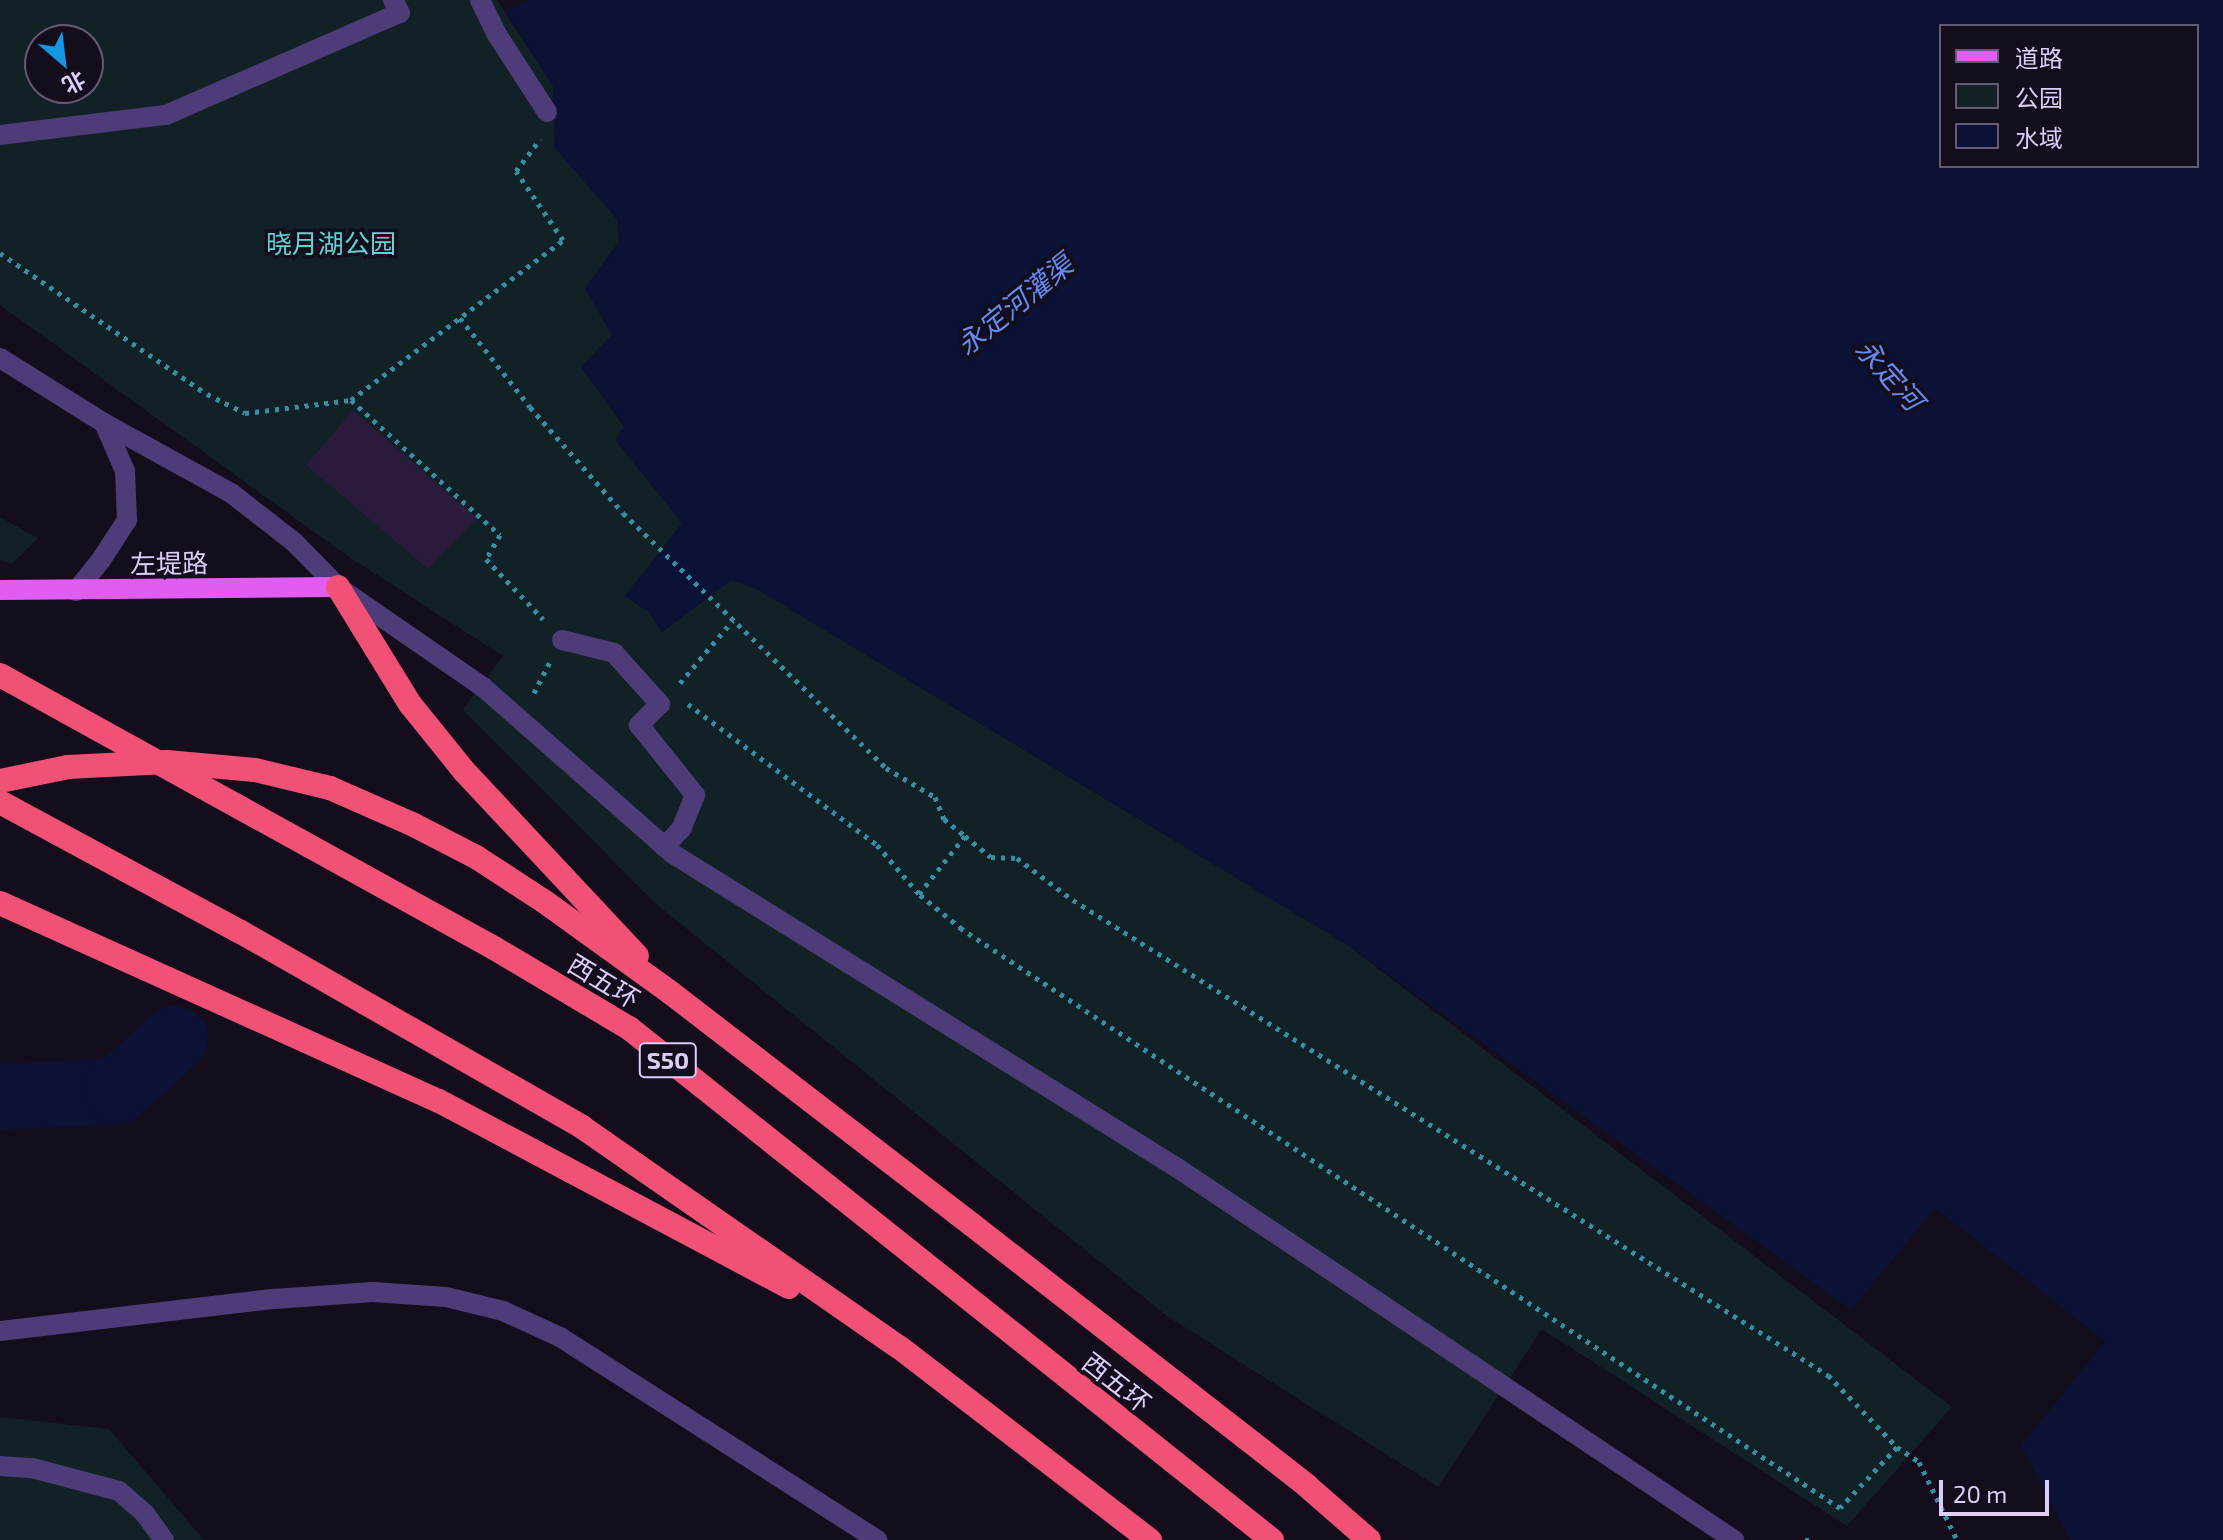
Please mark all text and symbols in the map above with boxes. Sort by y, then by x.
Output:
north arrow [24,24,104,104]
legend [1939,24,2199,168]
text: 道路 [2015,43,2063,72]
text: 北 [59,67,90,100]
text: 公园 [2015,83,2063,112]
text: 水域 [2015,123,2063,152]
park label: 晓月湖公园 [266,227,396,259]
water label: 永定河灌渠 [949,247,1079,361]
water label: 永定河 [1849,332,1931,416]
street label: 左堤路 [130,547,208,579]
street label: 西五环 [563,948,645,1014]
road number: S50 [638,1040,698,1080]
street label: 西五环 [1077,1346,1157,1418]
scale bar [1943,1464,2053,1514]
text: 20 m [1953,1479,2007,1508]

